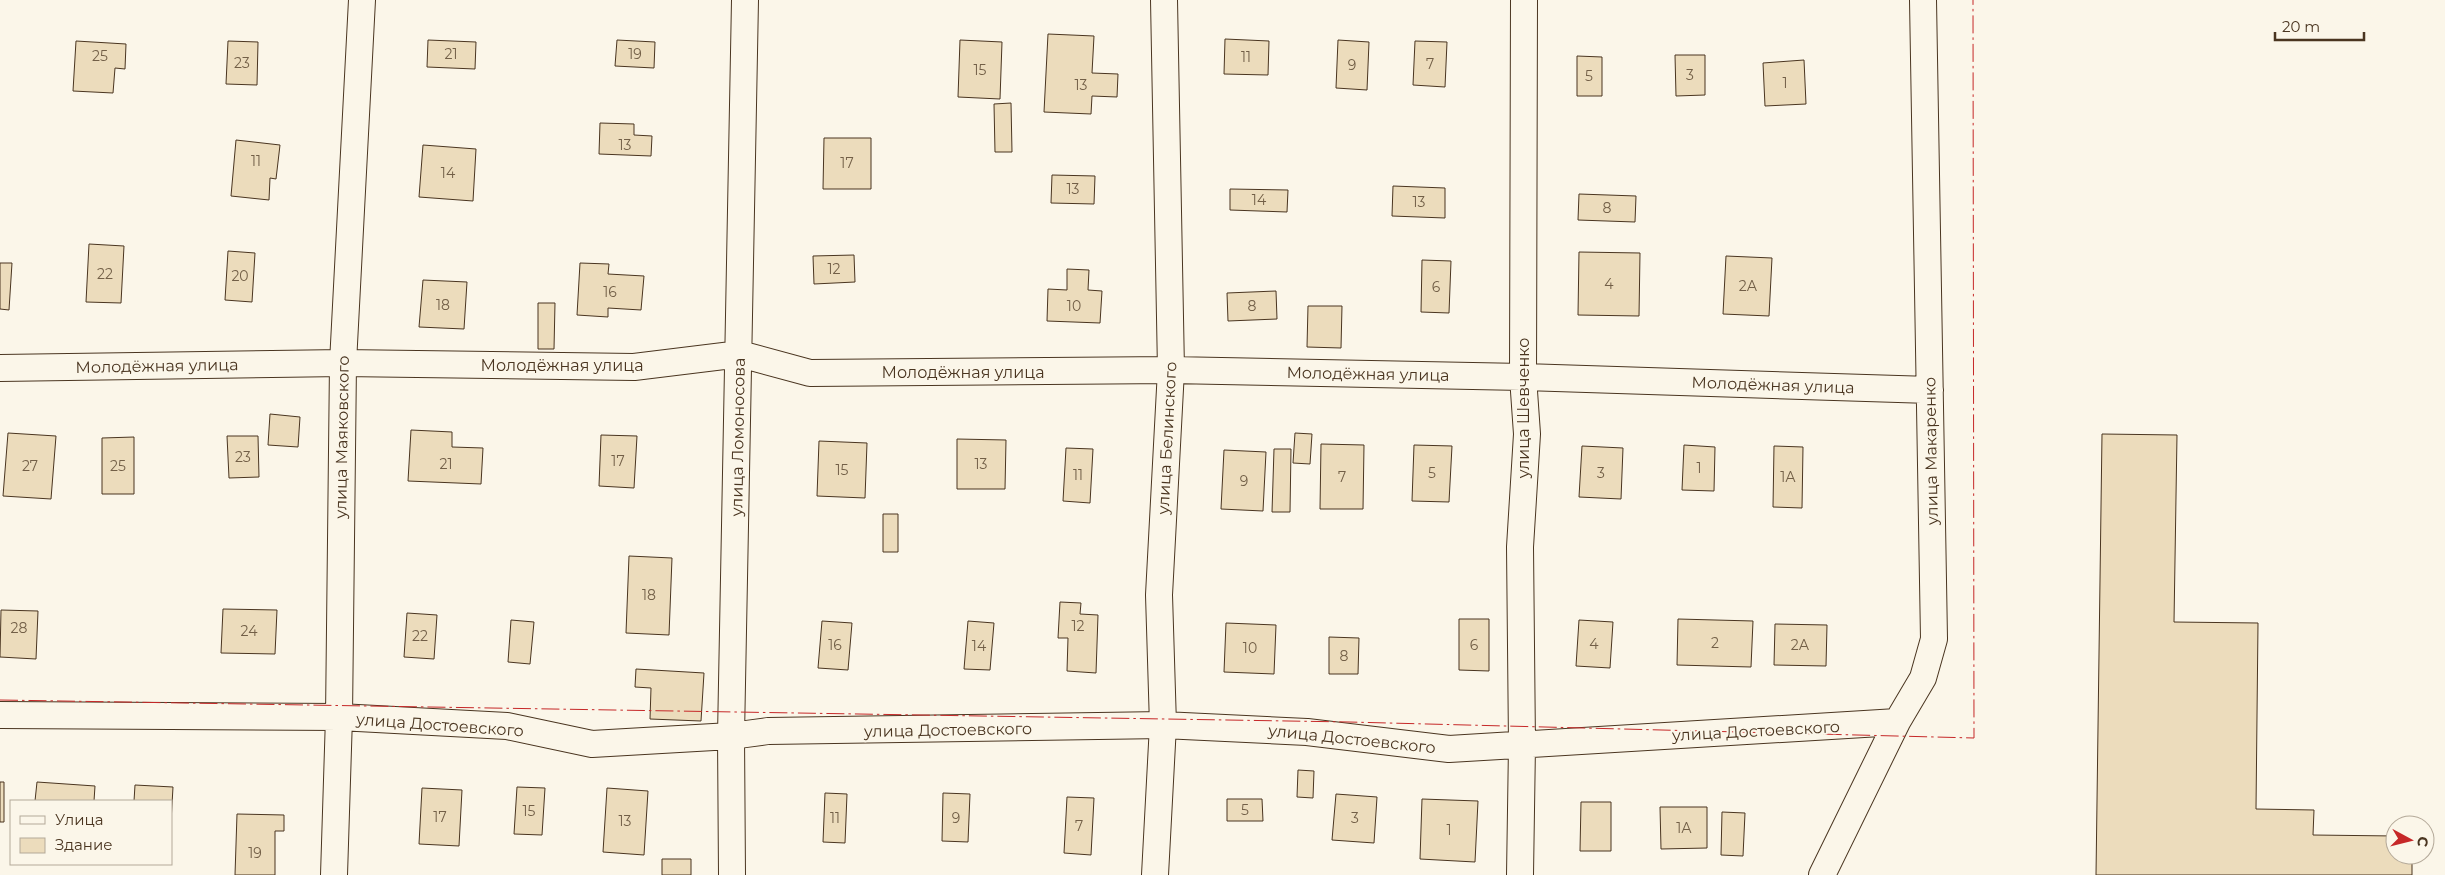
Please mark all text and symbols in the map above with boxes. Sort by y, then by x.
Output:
scale bar [2275,10,2364,42]
text: 20 m [2282,17,2320,36]
house number: 21 [444,45,458,63]
house number: 19 [628,45,642,63]
house number: 25 [92,47,108,65]
house number: 11 [1241,48,1251,66]
house number: 23 [234,54,250,72]
house number: 7 [1426,55,1434,73]
house number: 9 [1348,56,1356,74]
house number: 15 [974,61,987,79]
house number: 3 [1686,66,1694,84]
house number: 5 [1585,67,1593,85]
house number: 1 [1782,74,1788,92]
house number: 13 [1075,76,1088,94]
house number: 13 [619,136,632,154]
house number: 11 [251,152,261,170]
house number: 17 [840,154,854,172]
house number: 14 [441,164,456,182]
house number: 13 [1067,180,1080,198]
house number: 14 [1252,191,1267,209]
house number: 13 [1413,193,1426,211]
house number: 8 [1603,199,1612,217]
house number: 12 [827,260,841,278]
house number: 22 [97,265,113,283]
house number: 20 [231,267,249,285]
house number: 4 [1604,275,1614,293]
house number: 2А [1739,277,1758,295]
house number: 6 [1432,278,1441,296]
house number: 16 [603,283,617,301]
house number: 18 [436,296,450,314]
house number: 10 [1067,297,1081,315]
house number: 8 [1248,297,1257,315]
street label: улица Шевченко [1514,338,1533,479]
street label: Молодёжная улица [75,355,239,377]
street label: улица Маяковского [331,355,353,520]
street label: Молодёжная улица [480,356,644,375]
street label: улица Ломоносова [727,357,749,518]
street label: улица Белинского [1153,361,1180,516]
street label: Молодёжная улица [881,363,1045,382]
street label: Молодёжная улица [1286,363,1450,385]
street label: Молодёжная улица [1691,373,1855,397]
street label: улица Макаренко [1920,377,1942,526]
house number: 23 [235,448,251,466]
house number: 17 [611,452,625,470]
house number: 21 [439,455,453,473]
house number: 13 [975,455,988,473]
house number: 27 [22,457,38,475]
house number: 25 [110,457,126,475]
house number: 1 [1696,459,1702,477]
house number: 15 [836,461,849,479]
house number: 5 [1428,464,1436,482]
house number: 3 [1597,464,1605,482]
house number: 11 [1073,466,1083,484]
house number: 7 [1338,468,1346,486]
house number: 1А [1780,468,1796,486]
house number: 9 [1240,472,1248,490]
house number: 18 [642,586,656,604]
house number: 12 [1071,617,1085,635]
house number: 28 [11,619,28,637]
house number: 24 [241,622,258,640]
house number: 22 [412,627,428,645]
house number: 2 [1711,634,1719,652]
house number: 4 [1589,635,1599,653]
house number: 16 [828,636,842,654]
house number: 6 [1470,636,1479,654]
house number: 2А [1791,636,1810,654]
house number: 14 [972,637,987,655]
house number: 10 [1243,639,1257,657]
house number: 8 [1340,647,1349,665]
street label: улица Достоевского [354,710,525,740]
street label: улица Достоевского [1671,717,1840,745]
street label: улица Достоевского [863,719,1032,741]
street label: улица Достоевского [1266,721,1437,757]
legend [10,800,172,865]
house number: 5 [1241,801,1249,819]
house number: 15 [523,802,536,820]
house number: 17 [433,808,447,826]
house number: 11 [830,809,840,827]
house number: 9 [952,809,960,827]
house number: 3 [1351,809,1359,827]
text: Улица [55,810,103,829]
house number: 13 [619,812,632,830]
north arrow [2385,815,2435,865]
house number: 7 [1075,817,1083,835]
house number: 1А [1676,819,1692,837]
house number: 1 [1446,821,1452,839]
text: Здание [55,835,113,854]
text: С [2413,835,2432,848]
house number: 19 [248,844,262,862]

